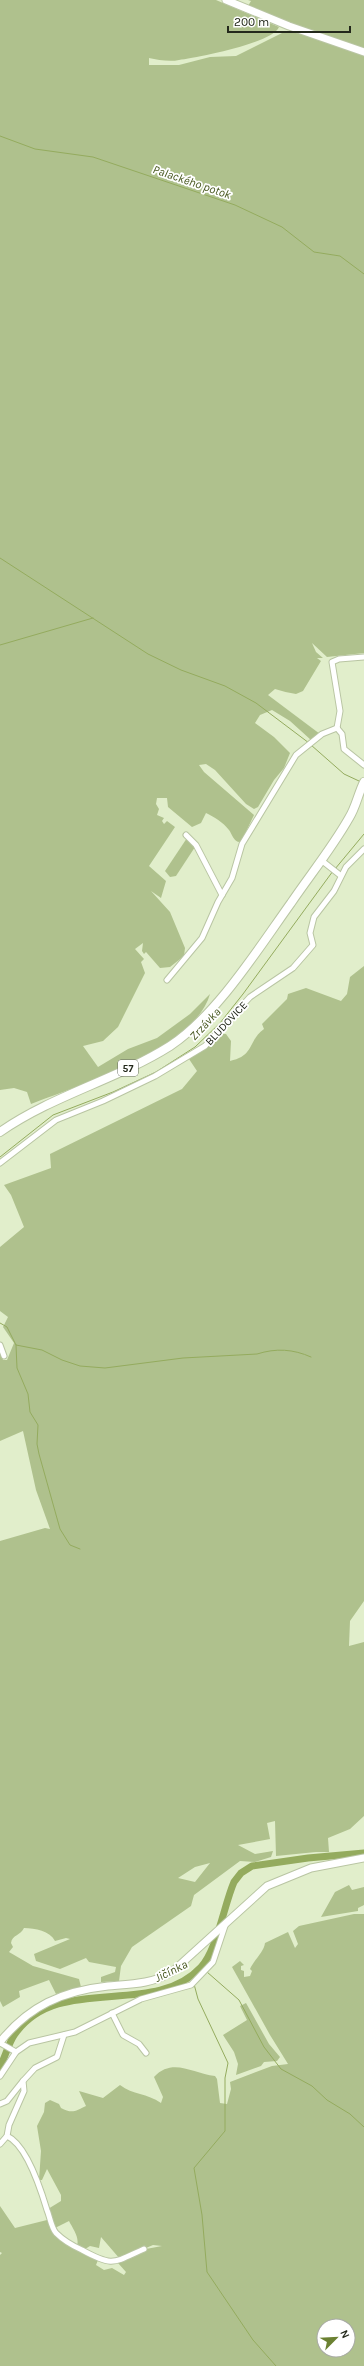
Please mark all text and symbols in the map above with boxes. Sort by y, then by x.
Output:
scale bar [228,8,350,34]
text: 200 m [234,15,269,29]
water label: Palackého potok [151,162,234,202]
street label: BLUDOVICE [203,999,250,1048]
water label: Zrzávka [186,1005,224,1043]
road number: 57 [118,1060,138,1076]
water label: Jičínka [152,1957,190,1985]
north arrow [316,2318,356,2358]
text: N [337,2328,352,2340]

